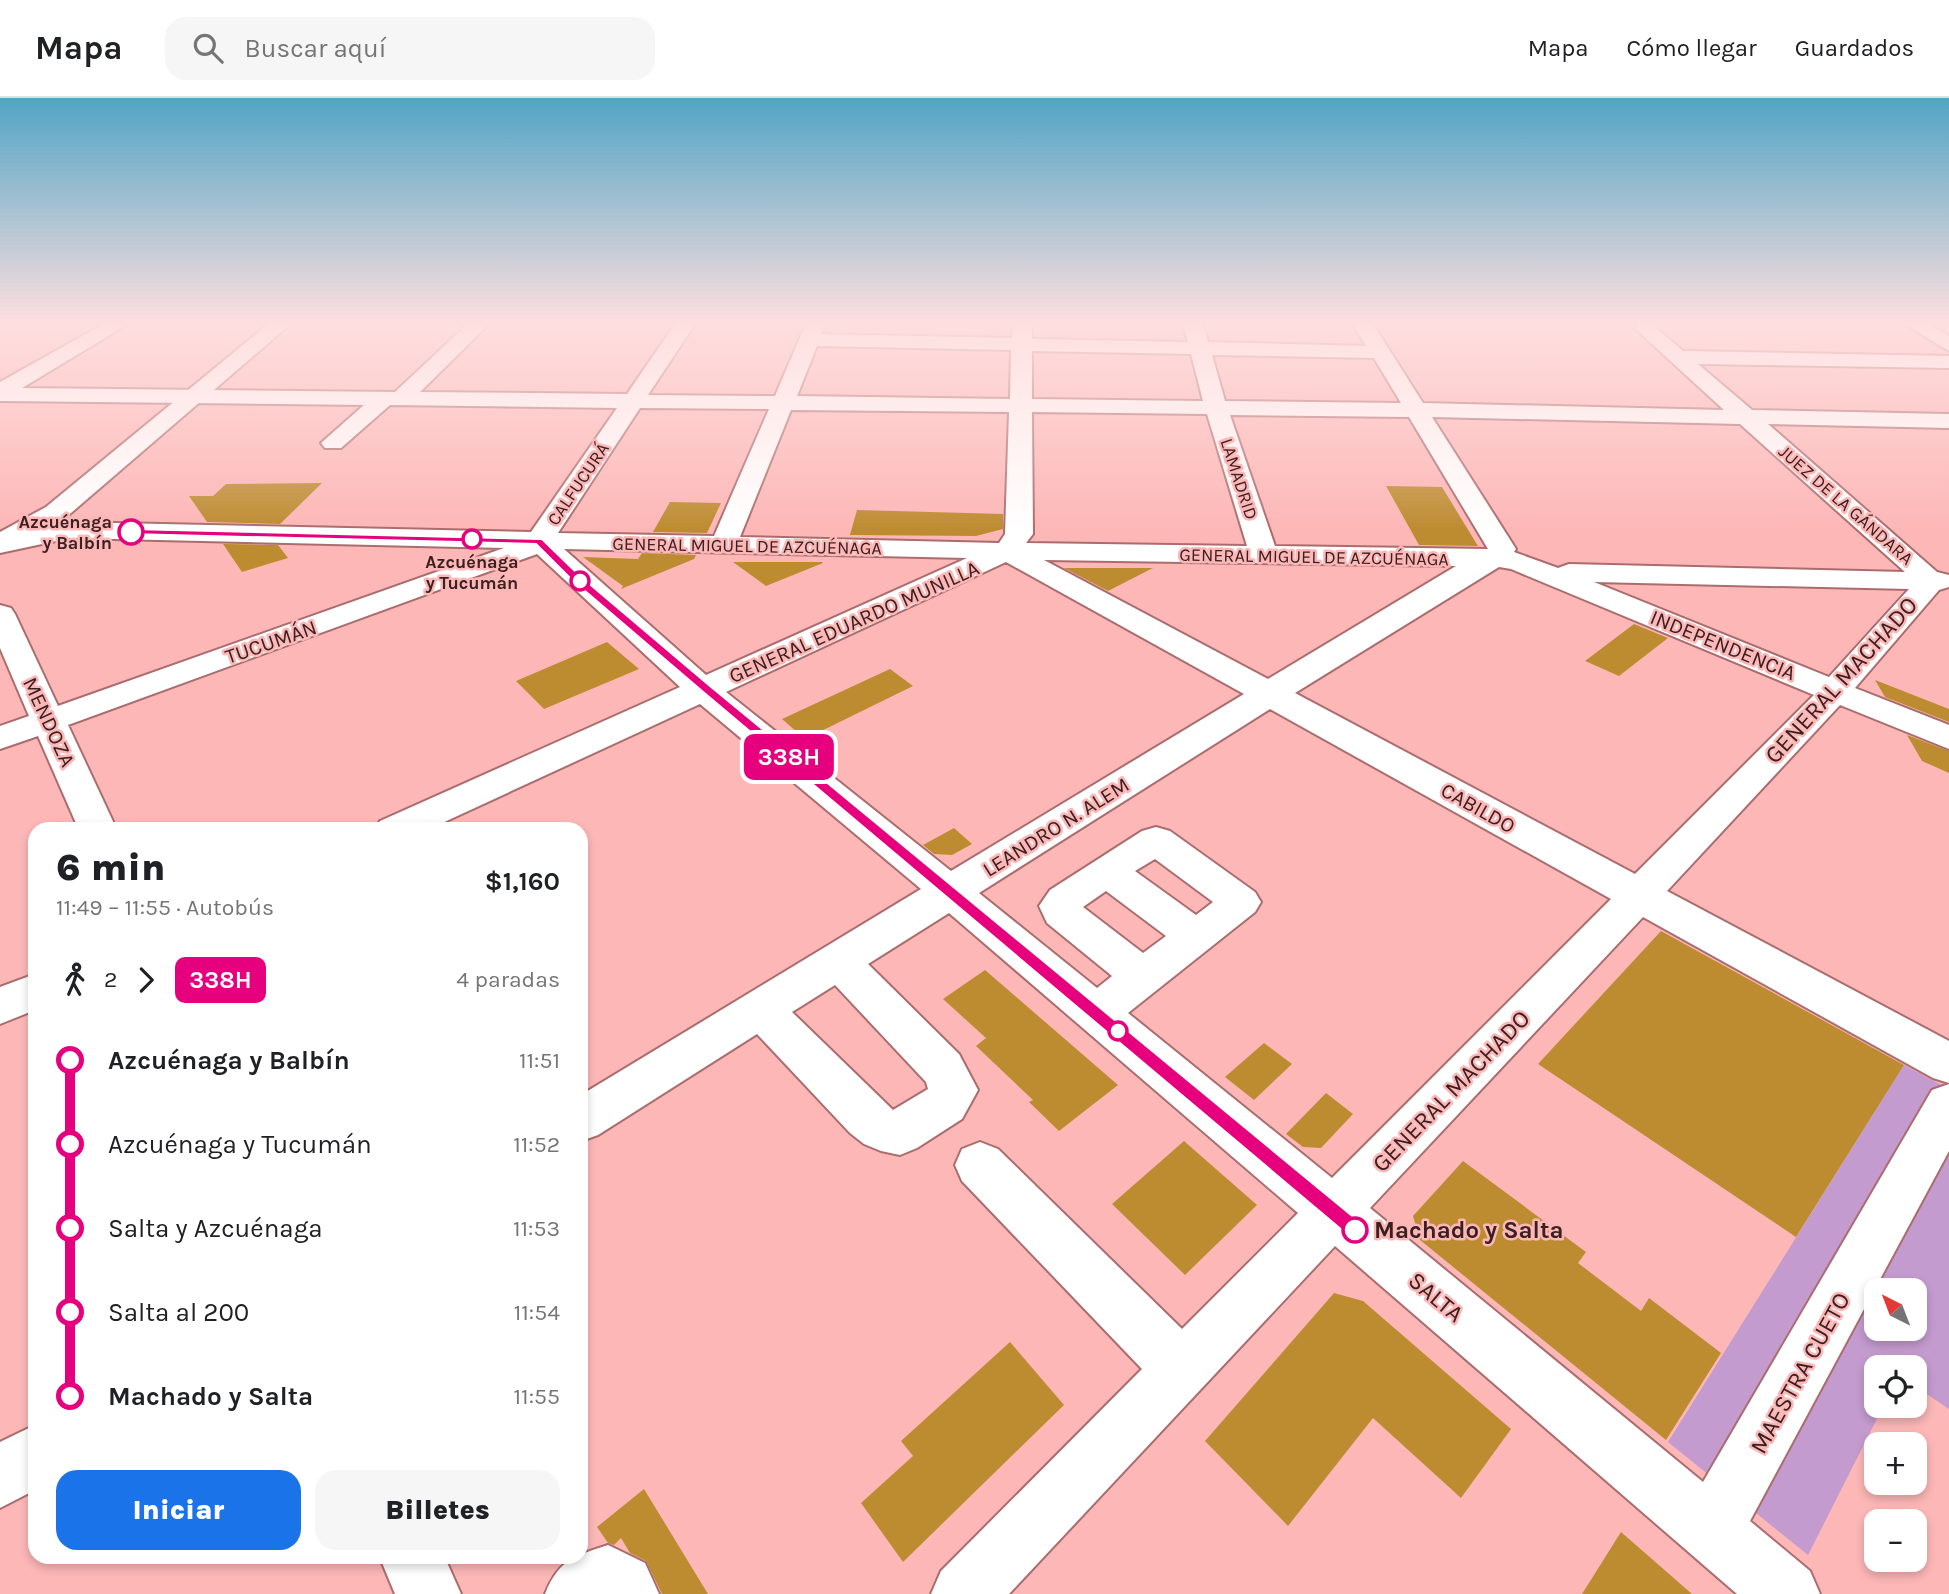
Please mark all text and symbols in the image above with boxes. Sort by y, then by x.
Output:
search box [165,17,655,80]
text: Mapa [35,29,123,67]
icon: search [189,29,227,67]
text: Buscar aquí [245,33,386,64]
text: Mapa [1528,34,1588,62]
text: Cómo llegar [1626,34,1757,62]
text: Guardados [1795,34,1914,62]
street label: LAMADRID [1216,436,1262,522]
street label: CALFUCURÁ [541,438,614,530]
street label: JUEZ DE LA GÁNDARA [1774,440,1918,569]
place label: Azcuénaga y Balbín [19,511,112,554]
marker: Azcuénaga y Balbín [118,519,144,545]
marker: Azcuénaga y Tucumán [462,529,482,549]
street label: GENERAL MIGUEL DE AZCUÉNAGA [612,532,882,559]
street label: GENERAL MIGUEL DE AZCUÉNAGA [1179,543,1449,570]
place label: Azcuénaga y Tucumán [425,551,519,594]
street label: GENERAL EDUARDO MUNILLA [725,556,983,688]
unlabelled marker [570,571,590,591]
street label: GENERAL MACHADO [1759,591,1923,769]
street label: INDEPENDENCIA [1647,605,1799,685]
street label: TUCUMÁN [222,615,320,669]
street label: MENDOZA [18,673,80,771]
line badge: 338H [740,734,838,780]
text: 338H [758,743,820,771]
street label: LEANDRO N. ALEM [978,772,1134,882]
street label: CABILDO [1437,778,1519,838]
text: 6 min [56,845,165,890]
text: $1,160 [485,866,560,897]
text: 11:49 – 11:55 · Autobús [56,894,274,921]
icon: walk [56,961,94,999]
icon: forward [127,961,165,999]
text: 2 [104,966,117,993]
text: 338H [189,966,252,994]
text: 4 paradas [456,966,560,993]
street label: GENERAL MACHADO [1367,1004,1535,1178]
unlabelled marker [1108,1021,1128,1041]
text: Azcuénaga y Balbín [108,1045,350,1076]
text: 11:51 [519,1047,560,1074]
text: Azcuénaga y Tucumán [108,1129,372,1160]
text: 11:52 [513,1131,560,1158]
text: Salta y Azcuénaga [108,1213,323,1244]
text: 11:53 [513,1215,560,1242]
place label: Machado y Salta [1374,1216,1563,1244]
marker: Machado y Salta [1342,1217,1368,1243]
street label: SALTA [1403,1266,1469,1328]
north arrow [1864,1278,1927,1340]
map controls [1864,1278,1927,1572]
street label: MAESTRA CUETO [1744,1288,1856,1458]
text: Salta al 200 [108,1297,249,1328]
text: 11:54 [514,1299,560,1326]
button: locate [1864,1355,1927,1418]
text: Machado y Salta [108,1381,313,1412]
text: 11:55 [514,1383,560,1410]
button: + [1864,1432,1927,1495]
button: Iniciar [56,1470,301,1550]
button: Billetes [315,1470,560,1550]
button: − [1864,1509,1927,1572]

